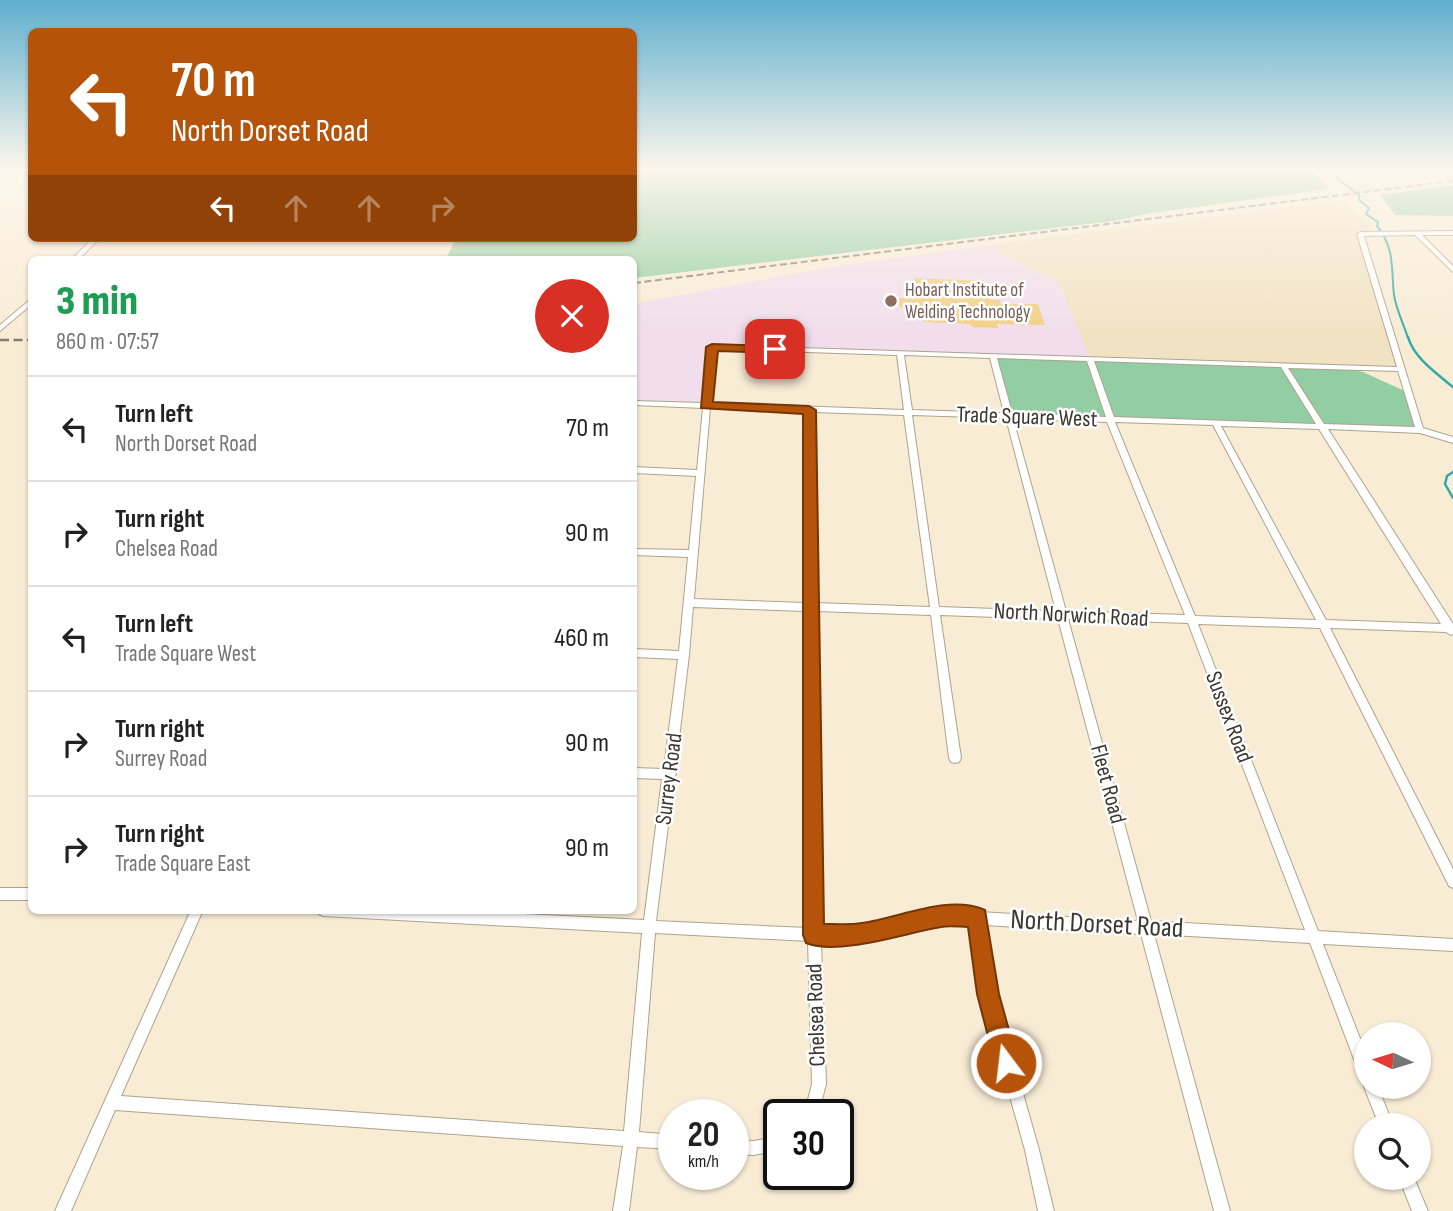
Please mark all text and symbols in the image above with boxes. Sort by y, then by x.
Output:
text: 70 m [171,52,256,111]
icon: left [56,56,147,147]
text: North Dorset Road [171,112,369,151]
icon: left [204,189,242,227]
icon: ahead [277,189,315,227]
icon: ahead [350,189,388,227]
icon: right [423,189,461,227]
text: 3 min [56,276,138,327]
button: close [535,279,609,353]
place label: Hobart Institute of Welding Technology [905,279,1031,324]
marker: Hobart Institute of Welding Technology [883,293,899,309]
pin [745,319,805,379]
text: 860 m · 07:57 [56,328,159,356]
icon: arrive [756,330,794,368]
text: Turn left [115,399,193,430]
street label: Trade Square West [956,401,1098,433]
icon: left [56,410,94,448]
text: 70 m [566,413,609,444]
text: North Dorset Road [115,430,257,458]
text: Turn right [115,504,204,535]
icon: right [56,515,94,553]
text: 90 m [565,518,609,549]
text: Chelsea Road [115,535,218,563]
street label: North Norwich Road [993,597,1149,633]
text: Turn left [115,609,193,640]
icon: left [56,620,94,658]
text: 460 m [554,623,609,654]
text: Trade Square West [115,640,256,668]
street label: Sussex Road [1199,667,1259,767]
text: Turn right [115,714,204,745]
icon: right [56,725,94,763]
text: 90 m [565,728,609,759]
street label: Surrey Road [649,732,689,826]
street label: Fleet Road [1084,742,1132,826]
text: Surrey Road [115,745,207,773]
text: Turn right [115,819,204,850]
icon: right [56,830,94,868]
text: 90 m [565,833,609,864]
text: Trade Square East [115,850,251,878]
street label: North Dorset Road [1010,903,1184,945]
street label: Chelsea Road [800,963,832,1067]
north arrow [1354,1022,1432,1099]
map controls [1354,1022,1431,1190]
position arrow [969,1026,1043,1100]
speed limit sign: 30 [763,1099,854,1190]
button: search [1354,1113,1431,1190]
text: 20 [688,1114,720,1157]
text: km/h [688,1151,719,1172]

